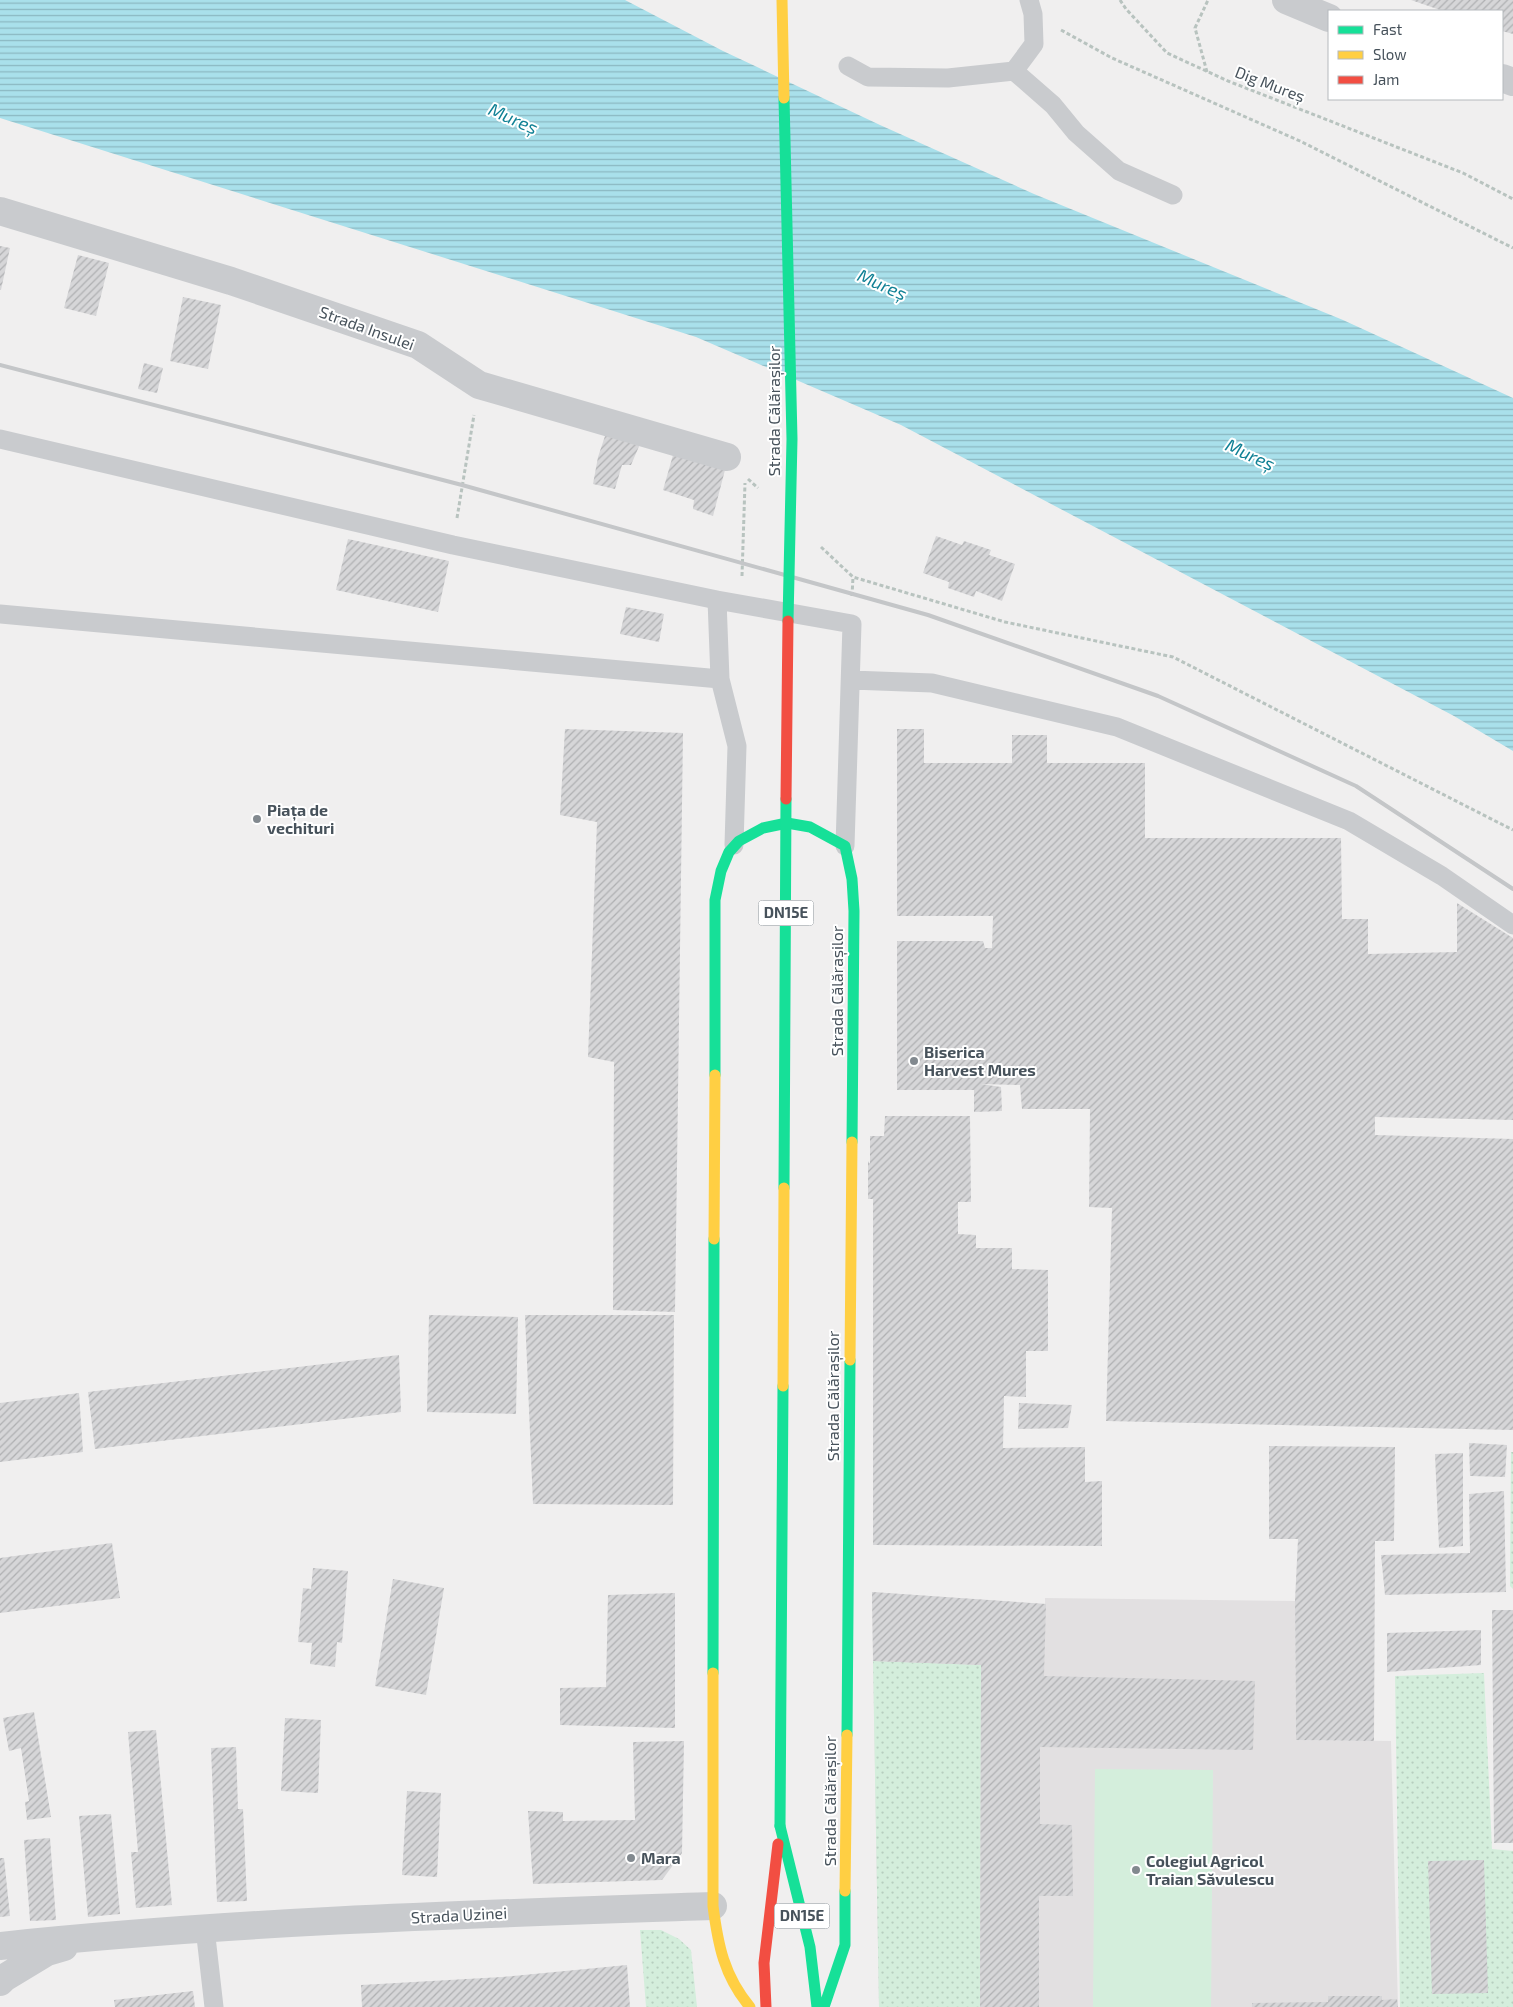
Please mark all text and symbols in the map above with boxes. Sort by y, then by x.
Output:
legend [1328,10,1503,100]
text: Fast [1373,20,1403,38]
text: Slow [1373,45,1407,63]
street label: Dig Mureș [1232,62,1308,107]
text: Jam [1373,70,1399,88]
water label: Mureș [485,98,542,140]
water label: Mureș [854,264,911,306]
street label: Strada Insulei [317,302,417,354]
street label: Strada Călărașilor [764,345,785,476]
water label: Mureș [1222,433,1279,476]
place label: Piața de vechituri [267,800,334,837]
marker: Piața de vechituri [251,813,263,825]
road number: DN15E [758,900,814,926]
street label: Strada Călărașilor [827,925,848,1056]
place label: Biserica Harvest Mures [924,1042,1036,1079]
marker: Biserica Harvest Mures [908,1055,920,1067]
street label: Strada Călărașilor [823,1330,844,1461]
street label: Strada Călărașilor [820,1735,841,1866]
place label: Mara [641,1848,681,1867]
place label: Colegiul Agricol Traian Săvulescu [1146,1851,1274,1888]
marker: Mara [625,1852,637,1864]
marker: Colegiul Agricol Traian Săvulescu [1130,1864,1142,1876]
street label: Strada Uzinei [410,1902,508,1927]
road number: DN15E [774,1904,830,1928]

